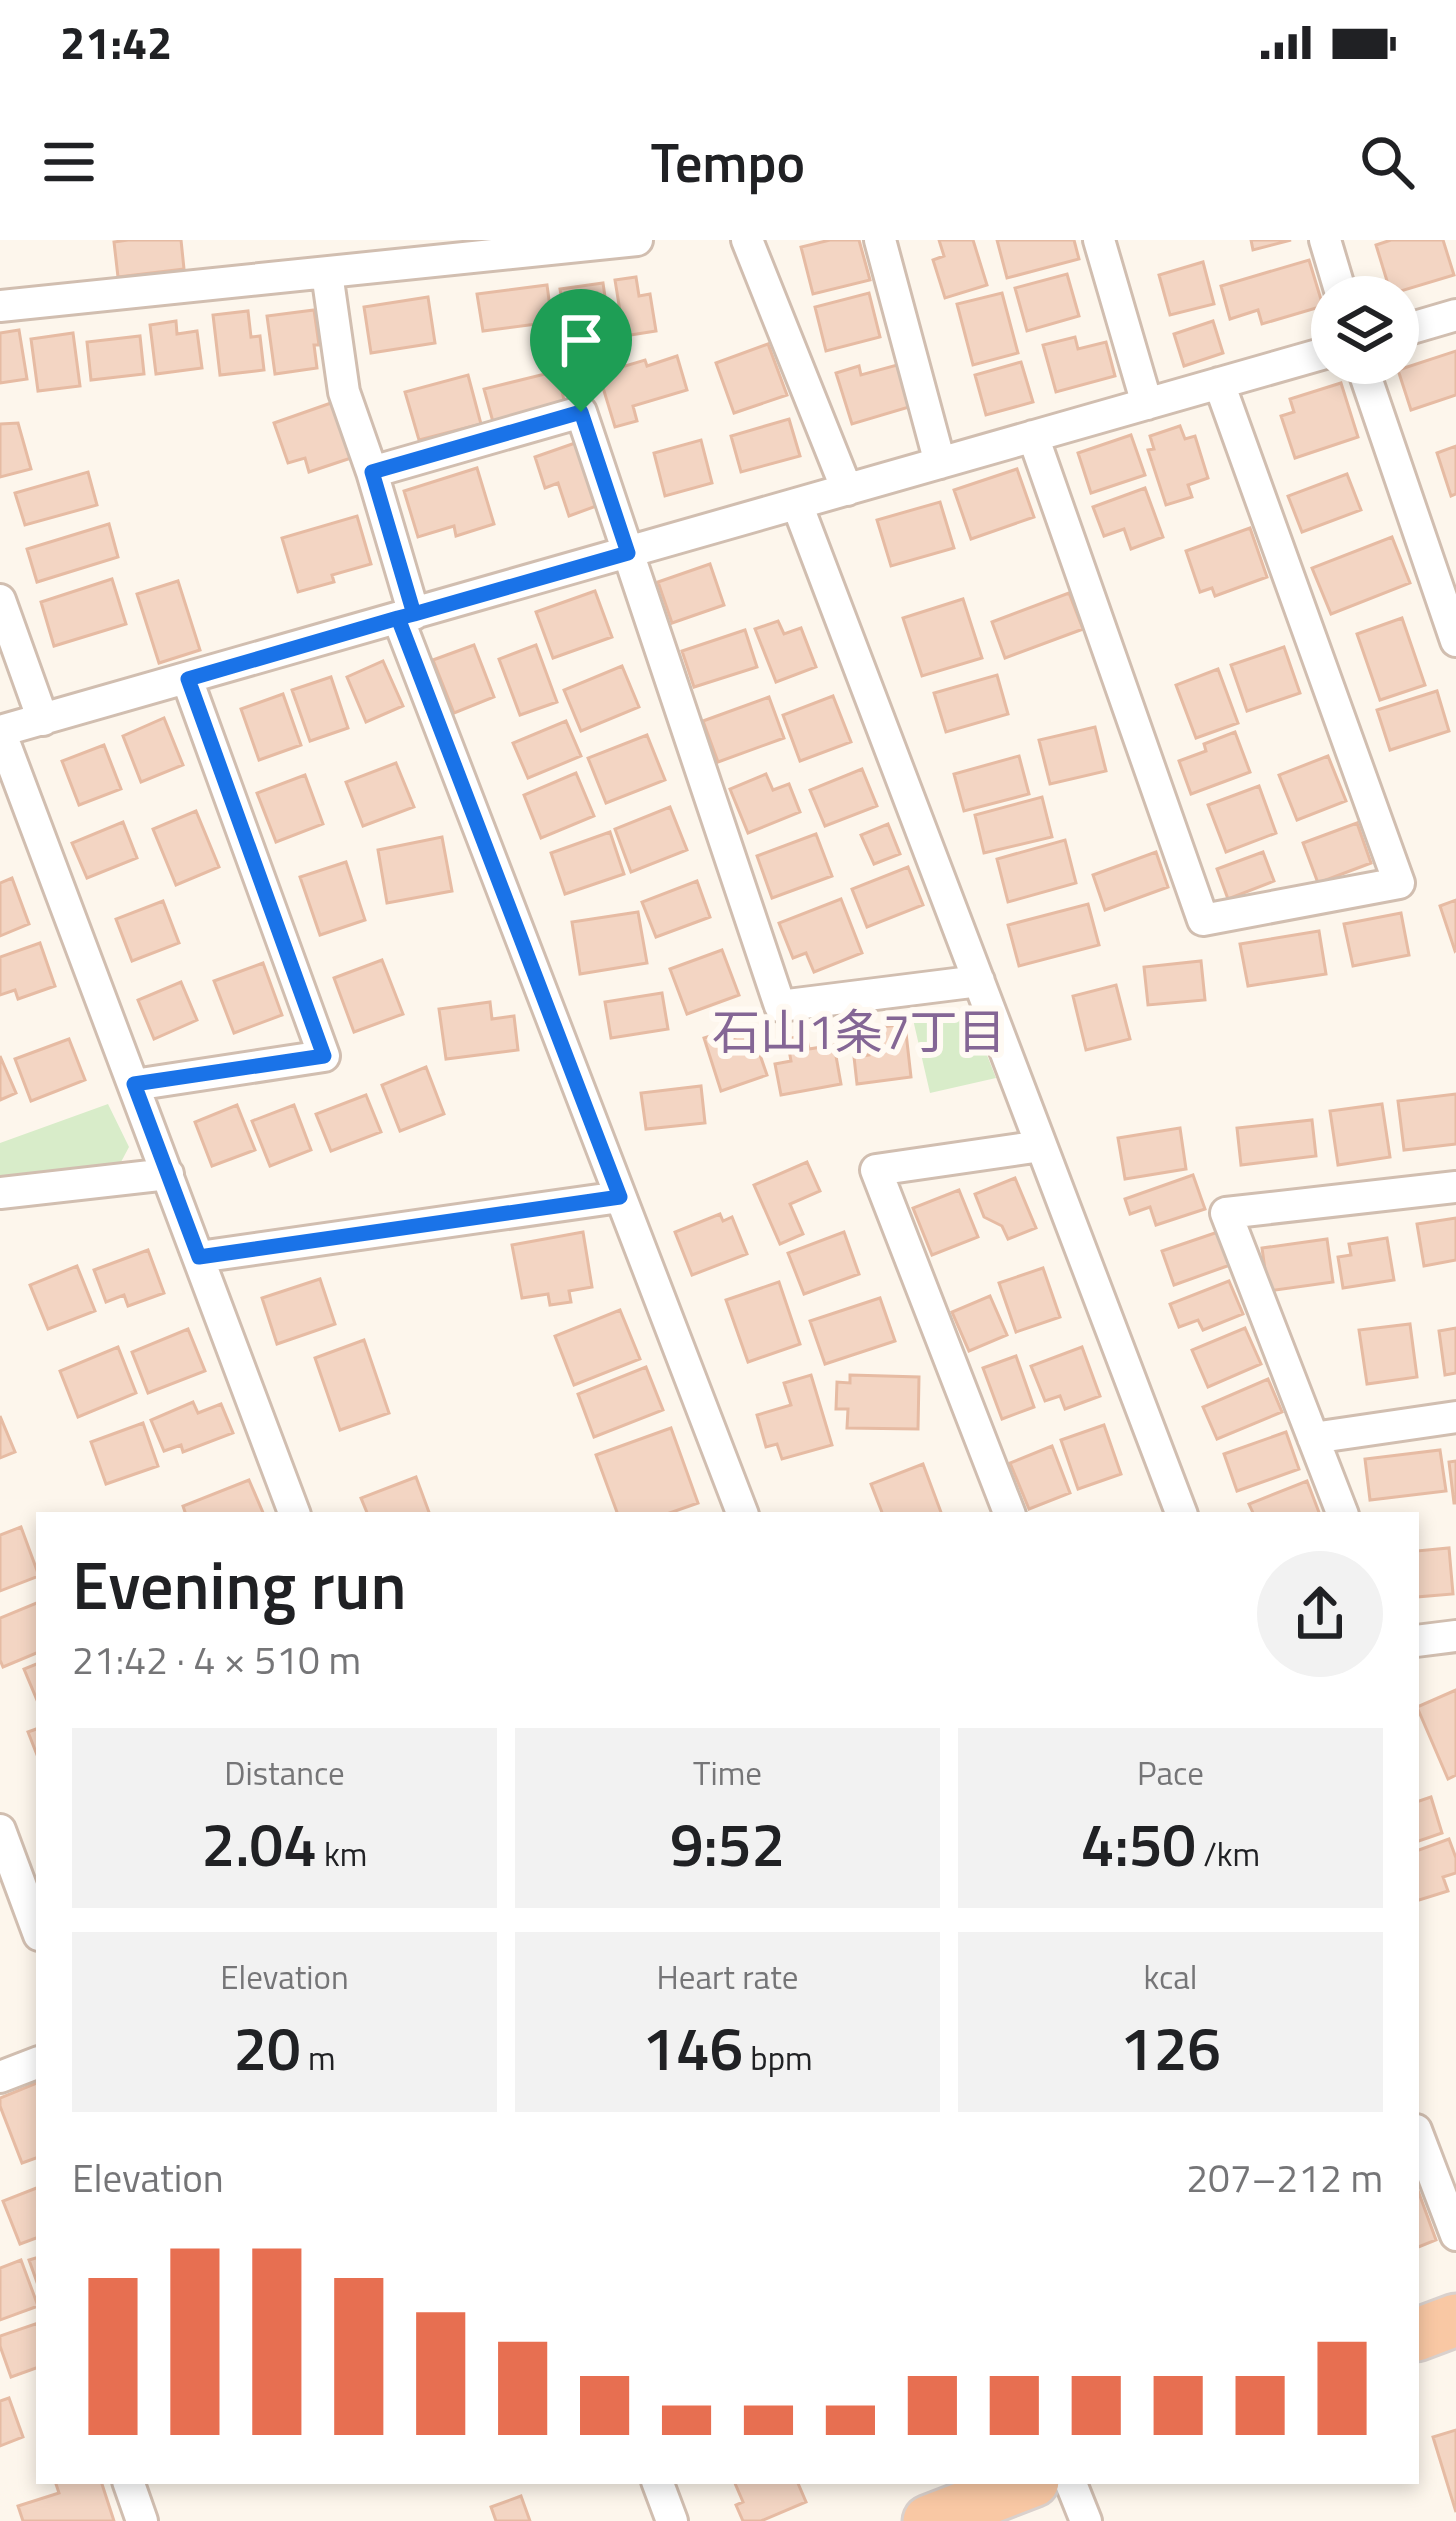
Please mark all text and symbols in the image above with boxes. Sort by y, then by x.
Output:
text: 21:42 [60,8,172,76]
text: Tempo [651,121,805,203]
icon: menu [36,129,102,195]
icon: search [1354,129,1420,195]
map controls [1311,276,1419,384]
button: layers [1311,276,1419,384]
pin [530,289,632,412]
icon: arrive [548,307,614,373]
district label: 石山1条7丁目 [712,995,1006,1068]
text: Evening run [72,1534,406,1635]
button: share [1257,1551,1383,1677]
text: 21:42 · 4 × 510 m [72,1630,361,1689]
text: Distance [224,1748,345,1798]
text: Time [693,1748,762,1798]
text: Pace [1137,1748,1204,1798]
text: 2.04 [202,1798,317,1889]
text: 9:52 [670,1798,785,1889]
text: 4:50 [1081,1798,1196,1889]
text: km [317,1829,367,1879]
text: /km [1196,1829,1260,1879]
text: Elevation [220,1952,349,2002]
text: Heart rate [657,1952,798,2002]
text: kcal [1144,1952,1197,2002]
text: 20 [233,2002,301,2093]
text: 146 [642,2002,743,2093]
text: 126 [1120,2002,1221,2093]
text: m [301,2033,336,2083]
text: bpm [743,2033,813,2083]
text: Elevation [72,2148,224,2207]
text: 207–212 m [1186,2148,1383,2207]

